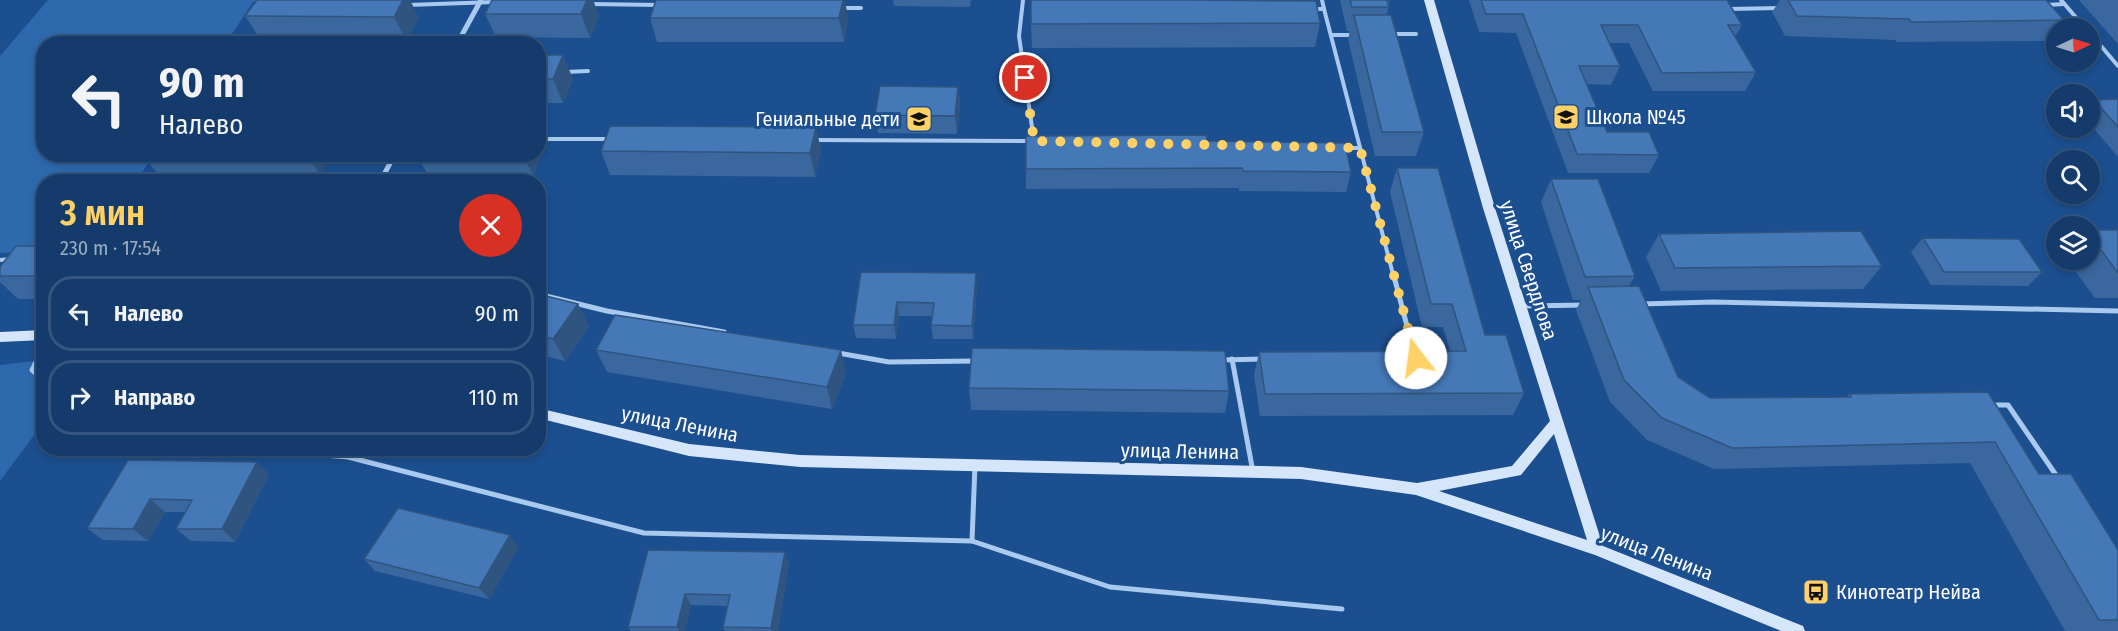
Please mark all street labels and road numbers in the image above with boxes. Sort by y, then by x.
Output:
street label: улица Свердлова [1495,197,1563,343]
street label: улица Ленина [620,401,740,447]
street label: улица Ленина [1121,438,1239,464]
street label: улица Ленина [1597,521,1717,585]

